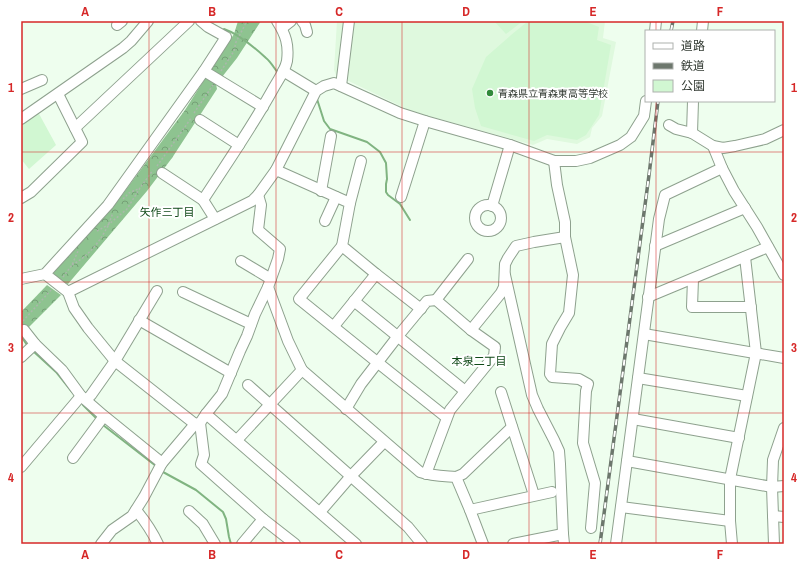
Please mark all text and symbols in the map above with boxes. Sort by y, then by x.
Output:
text: A [81,3,89,20]
text: B [208,3,216,20]
text: C [335,3,343,20]
text: D [462,3,470,20]
text: E [589,3,597,20]
text: F [717,3,724,20]
legend [645,30,775,102]
text: 道路 [681,38,705,54]
text: 鉄道 [681,58,705,74]
text: 公園 [681,78,705,94]
text: 1 [8,79,14,96]
text: 1 [791,79,797,96]
place label: 青森県立青森東高等学校 [498,87,608,100]
marker: 青森県立青森東高等学校 [485,88,495,98]
district label: 矢作三丁目 [140,205,195,219]
text: 2 [8,209,14,226]
text: 2 [791,209,797,226]
text: 3 [8,339,14,356]
text: 3 [791,339,797,356]
district label: 本泉二丁目 [452,354,507,368]
text: 4 [8,469,14,486]
text: 4 [791,469,797,486]
text: A [81,546,89,563]
text: B [208,546,216,563]
text: C [335,546,343,563]
text: D [462,546,470,563]
text: E [589,546,597,563]
text: F [717,546,724,563]

